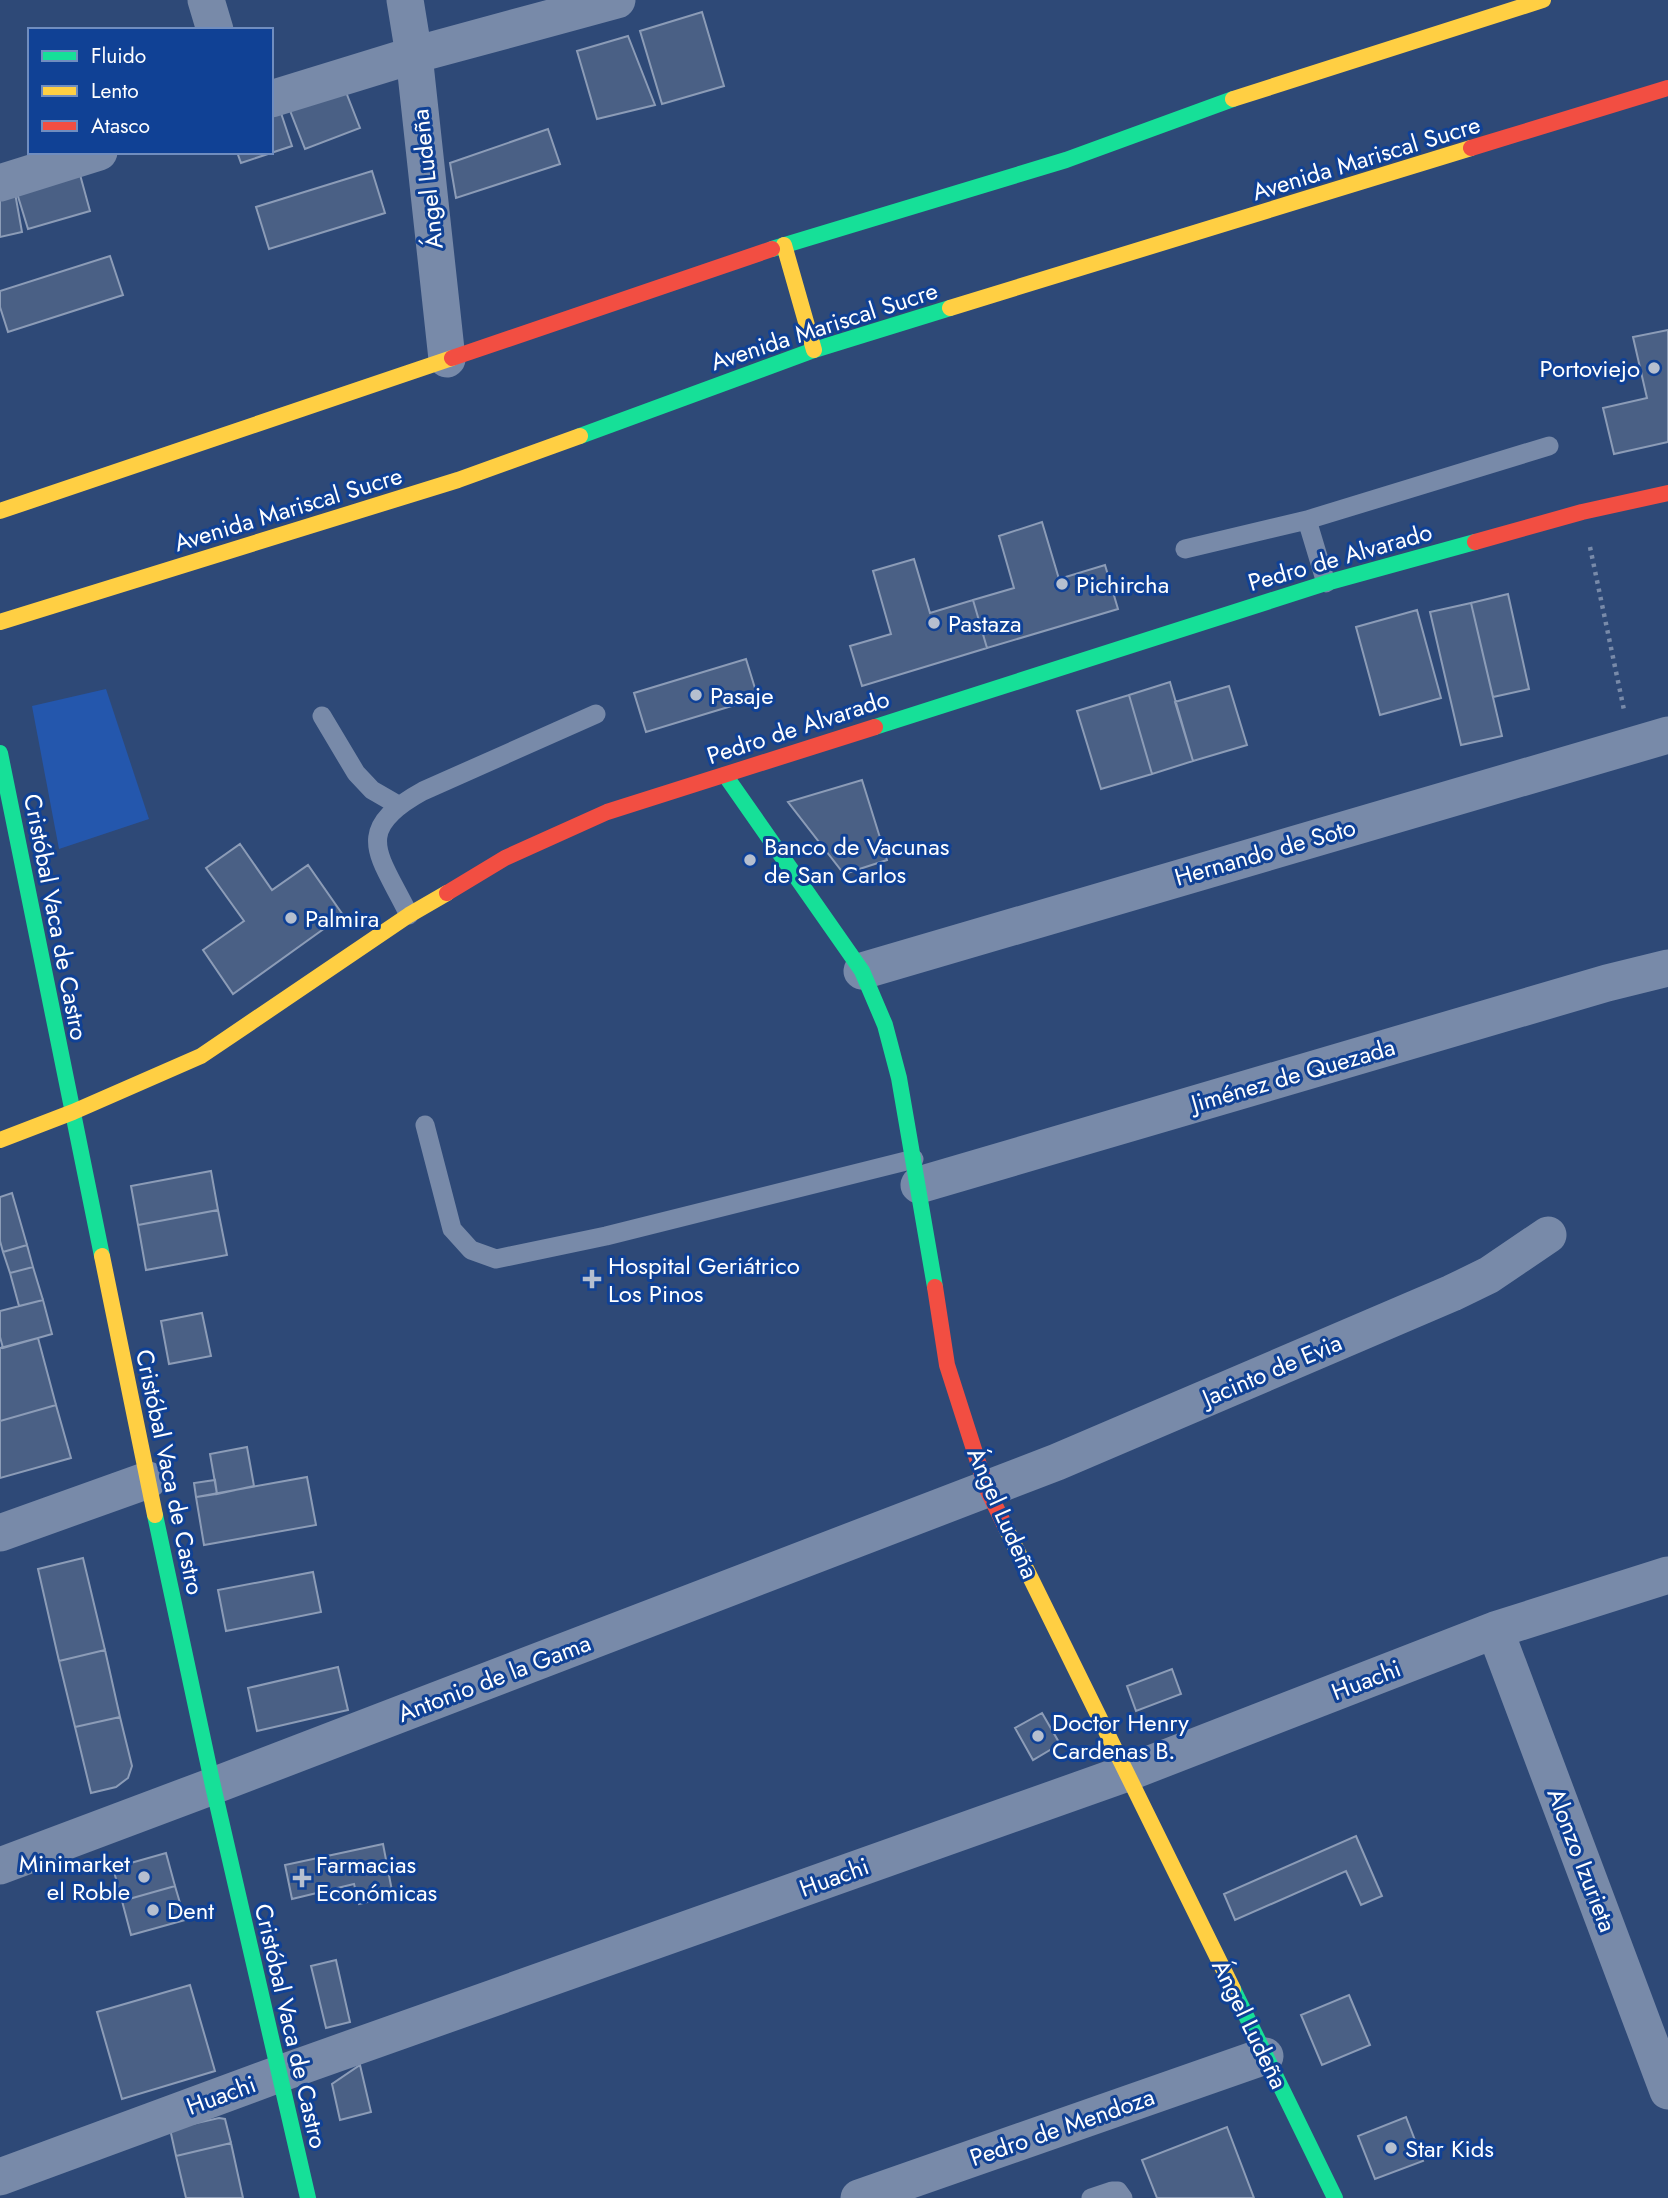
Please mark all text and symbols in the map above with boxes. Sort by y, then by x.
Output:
legend [28,28,273,154]
text: Fluido [91,41,146,71]
text: Lento [91,76,139,106]
street label: Ángel Ludeña [402,107,452,251]
street label: Avenida Mariscal Sucre [1248,107,1484,209]
text: Atasco [91,111,150,141]
street label: Avenida Mariscal Sucre [706,273,942,379]
place label: Portoviejo [1539,351,1640,386]
marker: Portoviejo [1646,360,1662,376]
street label: Avenida Mariscal Sucre [170,458,406,560]
street label: Pedro de Alvarado [1244,514,1436,600]
place label: Pichircha [1076,567,1169,602]
marker: Pichircha [1054,576,1070,592]
place label: Pastaza [948,606,1022,641]
marker: Pastaza [926,615,942,631]
place label: Pasaje [710,678,774,713]
street label: Pedro de Alvarado [702,681,894,773]
marker: Pasaje [688,687,704,703]
street label: Cristóbal Vaca de Castro [15,791,97,1043]
street label: Hernando de Soto [1170,809,1360,895]
place label: Banco de Vacunas de San Carlos [764,829,949,892]
marker: Banco de Vacunas de San Carlos [742,852,758,868]
place label: Palmira [305,901,379,936]
marker: Palmira [283,910,299,926]
street label: Jiménez de Quezada [1184,1029,1399,1122]
place label: Hospital Geriátrico Los Pinos [608,1248,800,1311]
marker: Hospital Geriátrico Los Pinos [582,1269,602,1289]
street label: Jacinto de Evia [1194,1325,1347,1416]
street label: Cristóbal Vaca de Castro [127,1346,213,1598]
street label: Ángel Ludeña [958,1442,1048,1584]
street label: Antonio de la Gama [392,1625,596,1731]
street label: Huachi [1326,1651,1406,1709]
place label: Doctor Henry Cardenas B. [1052,1705,1189,1768]
marker: Doctor Henry Cardenas B. [1030,1728,1046,1744]
street label: Alonzo Izurieta [1539,1783,1625,1937]
place label: Minimarket el Roble [19,1846,130,1909]
place label: Farmacias Económicas [316,1847,437,1910]
street label: Huachi [794,1848,874,1906]
marker: Minimarket el Roble [136,1869,152,1885]
marker: Farmacias Económicas [294,1870,310,1886]
place label: Dent [167,1893,214,1928]
street label: Cristóbal Vaca de Castro [246,1900,336,2152]
marker: Dent [145,1902,161,1918]
street label: Ángel Ludeña [1204,1953,1296,2095]
street label: Huachi [181,2066,261,2124]
street label: Pedro de Mendoza [965,2079,1159,2175]
place label: Star Kids [1405,2131,1494,2166]
marker: Star Kids [1383,2140,1399,2156]

